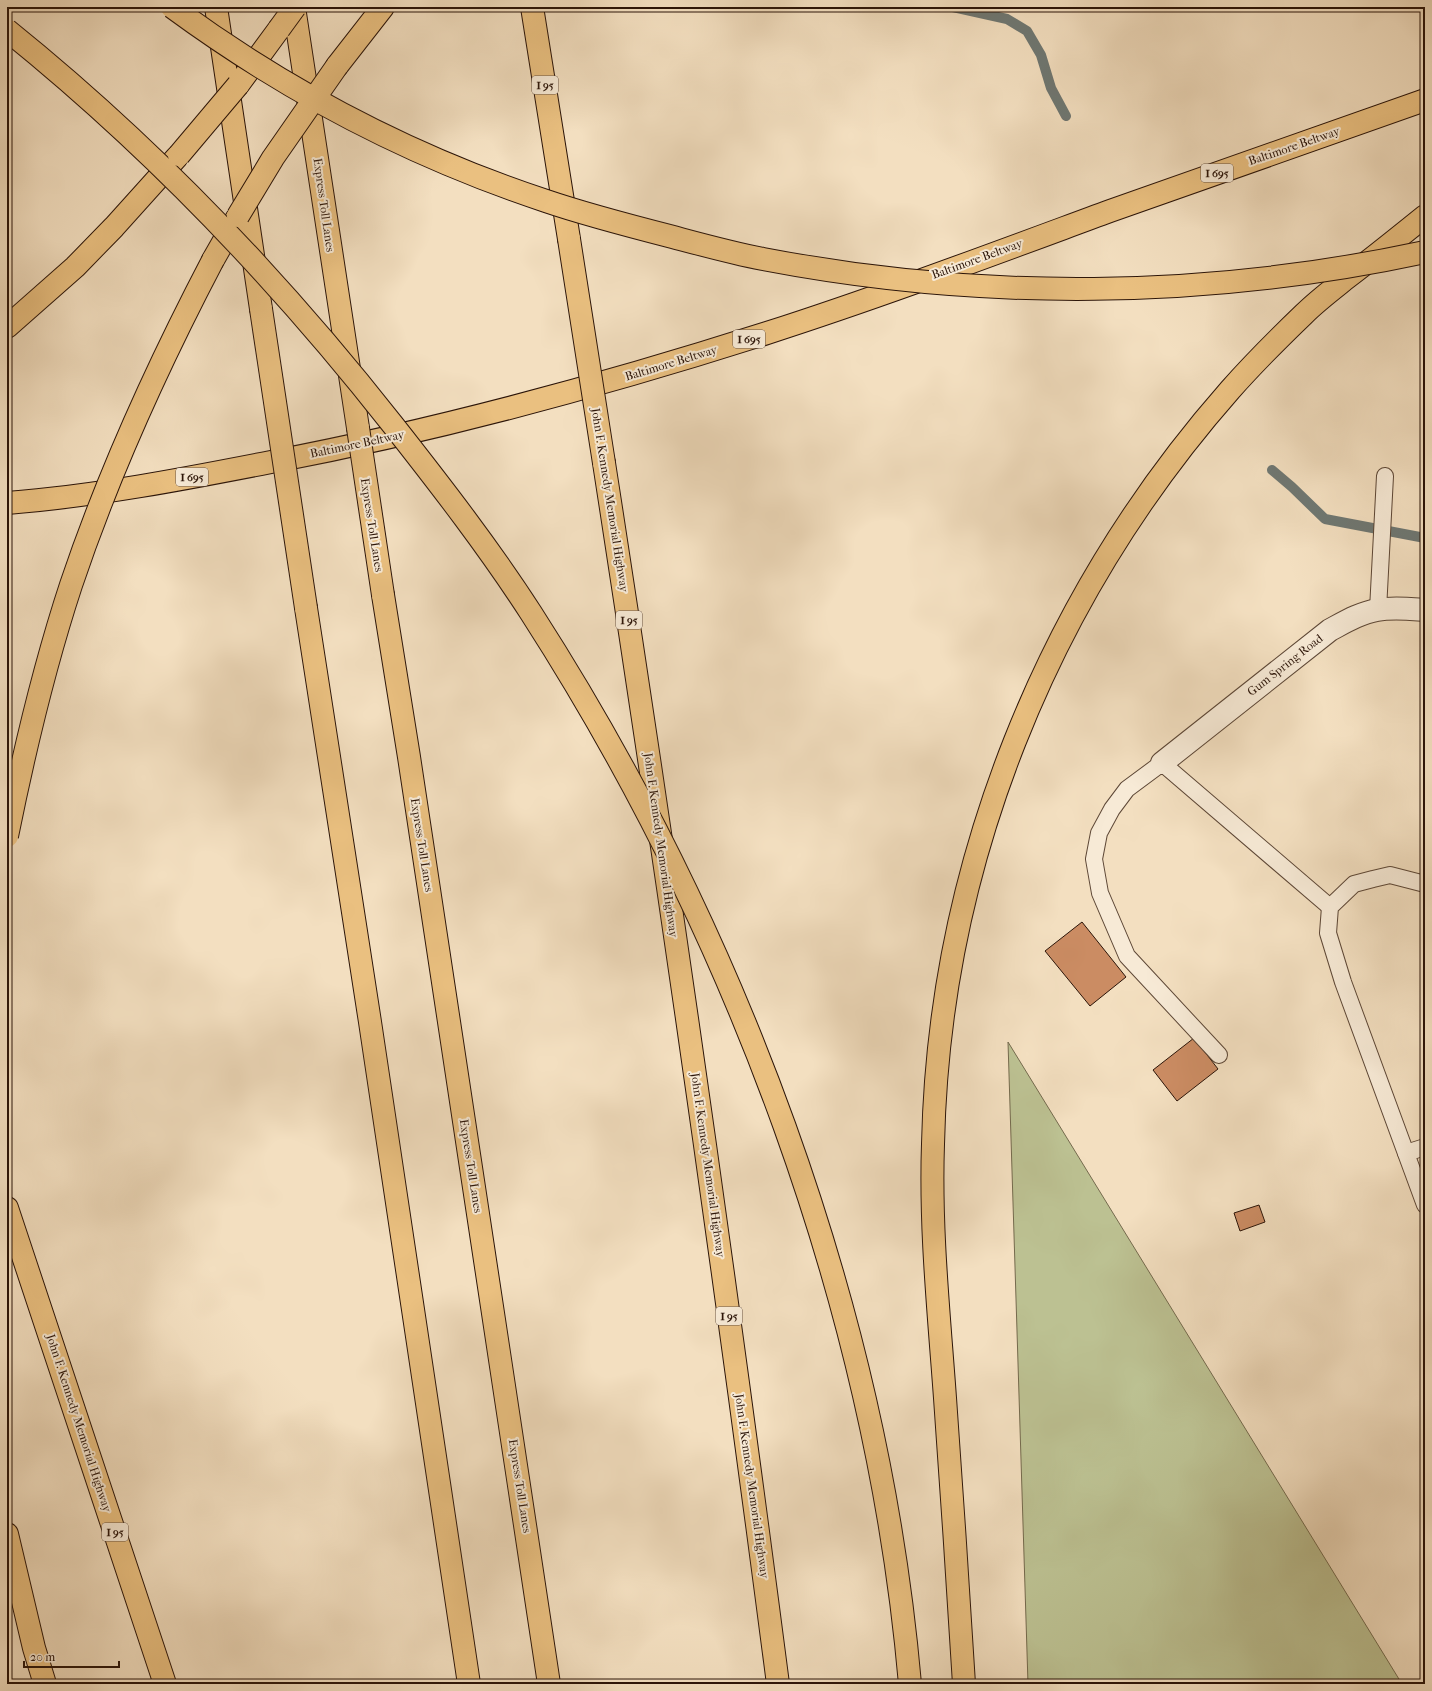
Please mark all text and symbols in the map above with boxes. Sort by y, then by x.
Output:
road number: I 95 [532,76,558,94]
street label: Baltimore Beltway [1246,124,1342,168]
street label: Express Toll Lanes [310,157,338,253]
road number: I 695 [1201,164,1233,182]
street label: Baltimore Beltway [930,236,1025,282]
road number: I 695 [733,330,765,348]
street label: Baltimore Beltway [623,342,719,384]
street label: John F. Kennedy Memorial Highway [588,406,632,594]
street label: Baltimore Beltway [309,427,406,461]
road number: I 695 [176,468,208,486]
street label: Express Toll Lanes [358,477,386,573]
road number: I 95 [616,611,642,629]
street label: Gum Spring Road [1245,631,1326,699]
street label: John F. Kennedy Memorial Highway [641,751,681,939]
street label: Express Toll Lanes [408,797,436,893]
street label: John F. Kennedy Memorial Highway [688,1071,728,1259]
street label: Express Toll Lanes [457,1118,485,1214]
road number: I 95 [716,1307,742,1325]
street label: John F. Kennedy Memorial Highway [43,1331,115,1514]
street label: John F. Kennedy Memorial Highway [732,1392,772,1580]
street label: Express Toll Lanes [506,1438,534,1534]
road number: I 95 [102,1523,128,1541]
scale bar [24,1643,119,1669]
text: 20 m [30,1650,55,1664]

